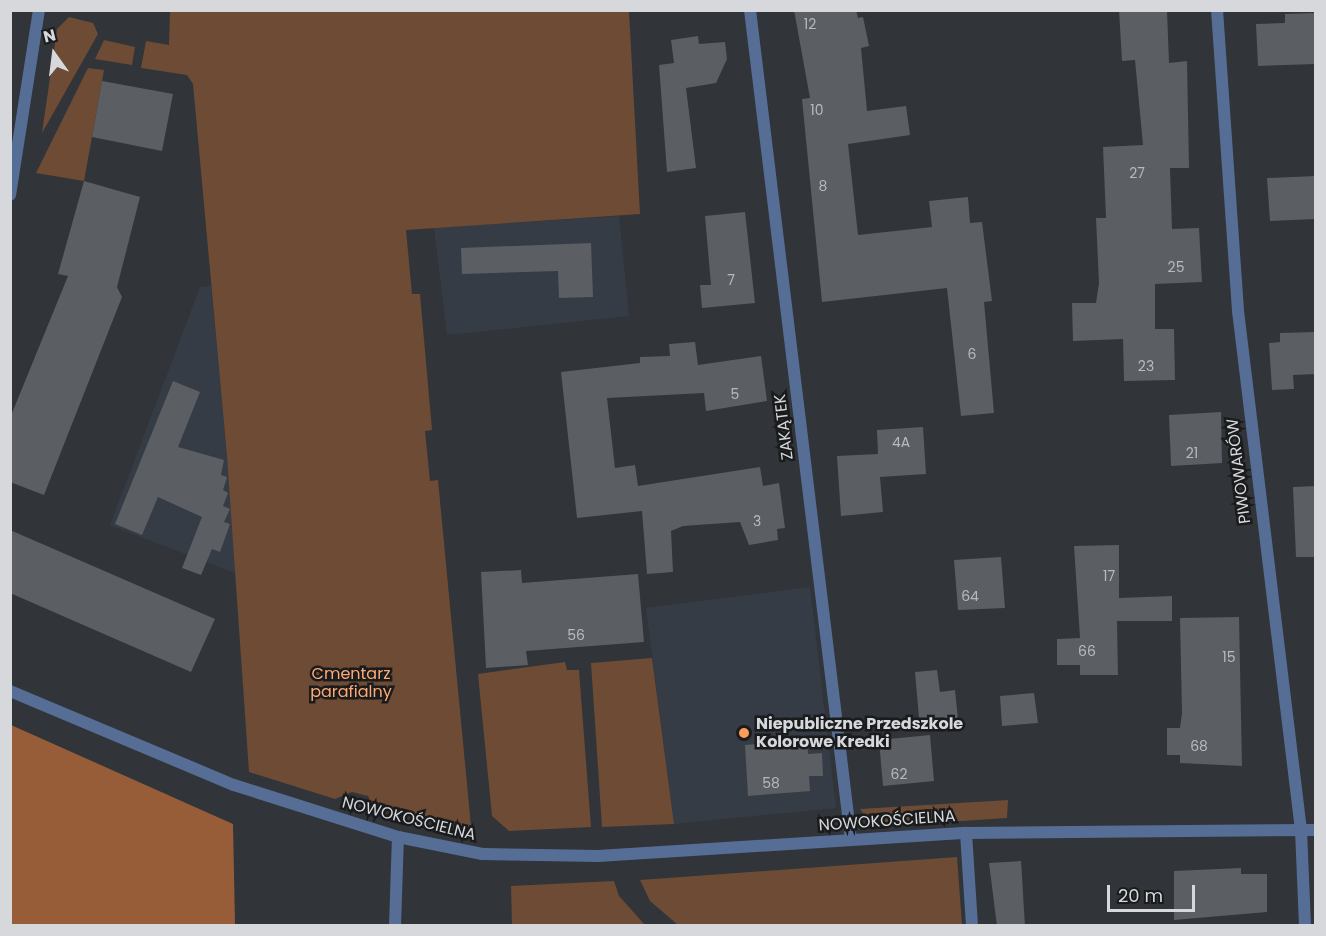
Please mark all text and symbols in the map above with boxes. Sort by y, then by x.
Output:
house number: 12 [804,16,816,32]
text: N [41,23,58,49]
north arrow [24,24,84,84]
house number: 10 [810,102,824,118]
house number: 27 [1129,165,1145,181]
house number: 8 [819,178,827,194]
house number: 25 [1168,259,1184,275]
house number: 7 [727,272,735,288]
house number: 6 [968,346,976,362]
house number: 23 [1138,358,1154,374]
house number: 5 [731,386,739,402]
street label: ZAKĄTEK [770,393,798,461]
street label: PIWOWARÓW [1223,417,1255,525]
house number: 4A [892,434,910,450]
house number: 21 [1186,445,1198,461]
house number: 3 [753,513,761,529]
house number: 17 [1103,568,1115,584]
house number: 64 [961,588,979,604]
house number: 56 [567,627,585,643]
house number: 66 [1078,643,1096,659]
house number: 15 [1222,649,1236,665]
park label: Cmentarz parafialny [310,664,392,702]
place label: Niepubliczne Przedszkole Kolorowe Kredki [756,714,963,752]
marker: Niepubliczne Przedszkole Kolorowe Kredki [737,726,751,740]
house number: 68 [1190,738,1208,754]
house number: 62 [891,766,907,782]
house number: 58 [762,775,780,791]
street label: NOWOKOŚCIELNA [340,793,478,845]
street label: NOWOKOŚCIELNA [818,807,956,835]
scale bar [1110,873,1198,911]
text: 20 m [1118,883,1163,908]

